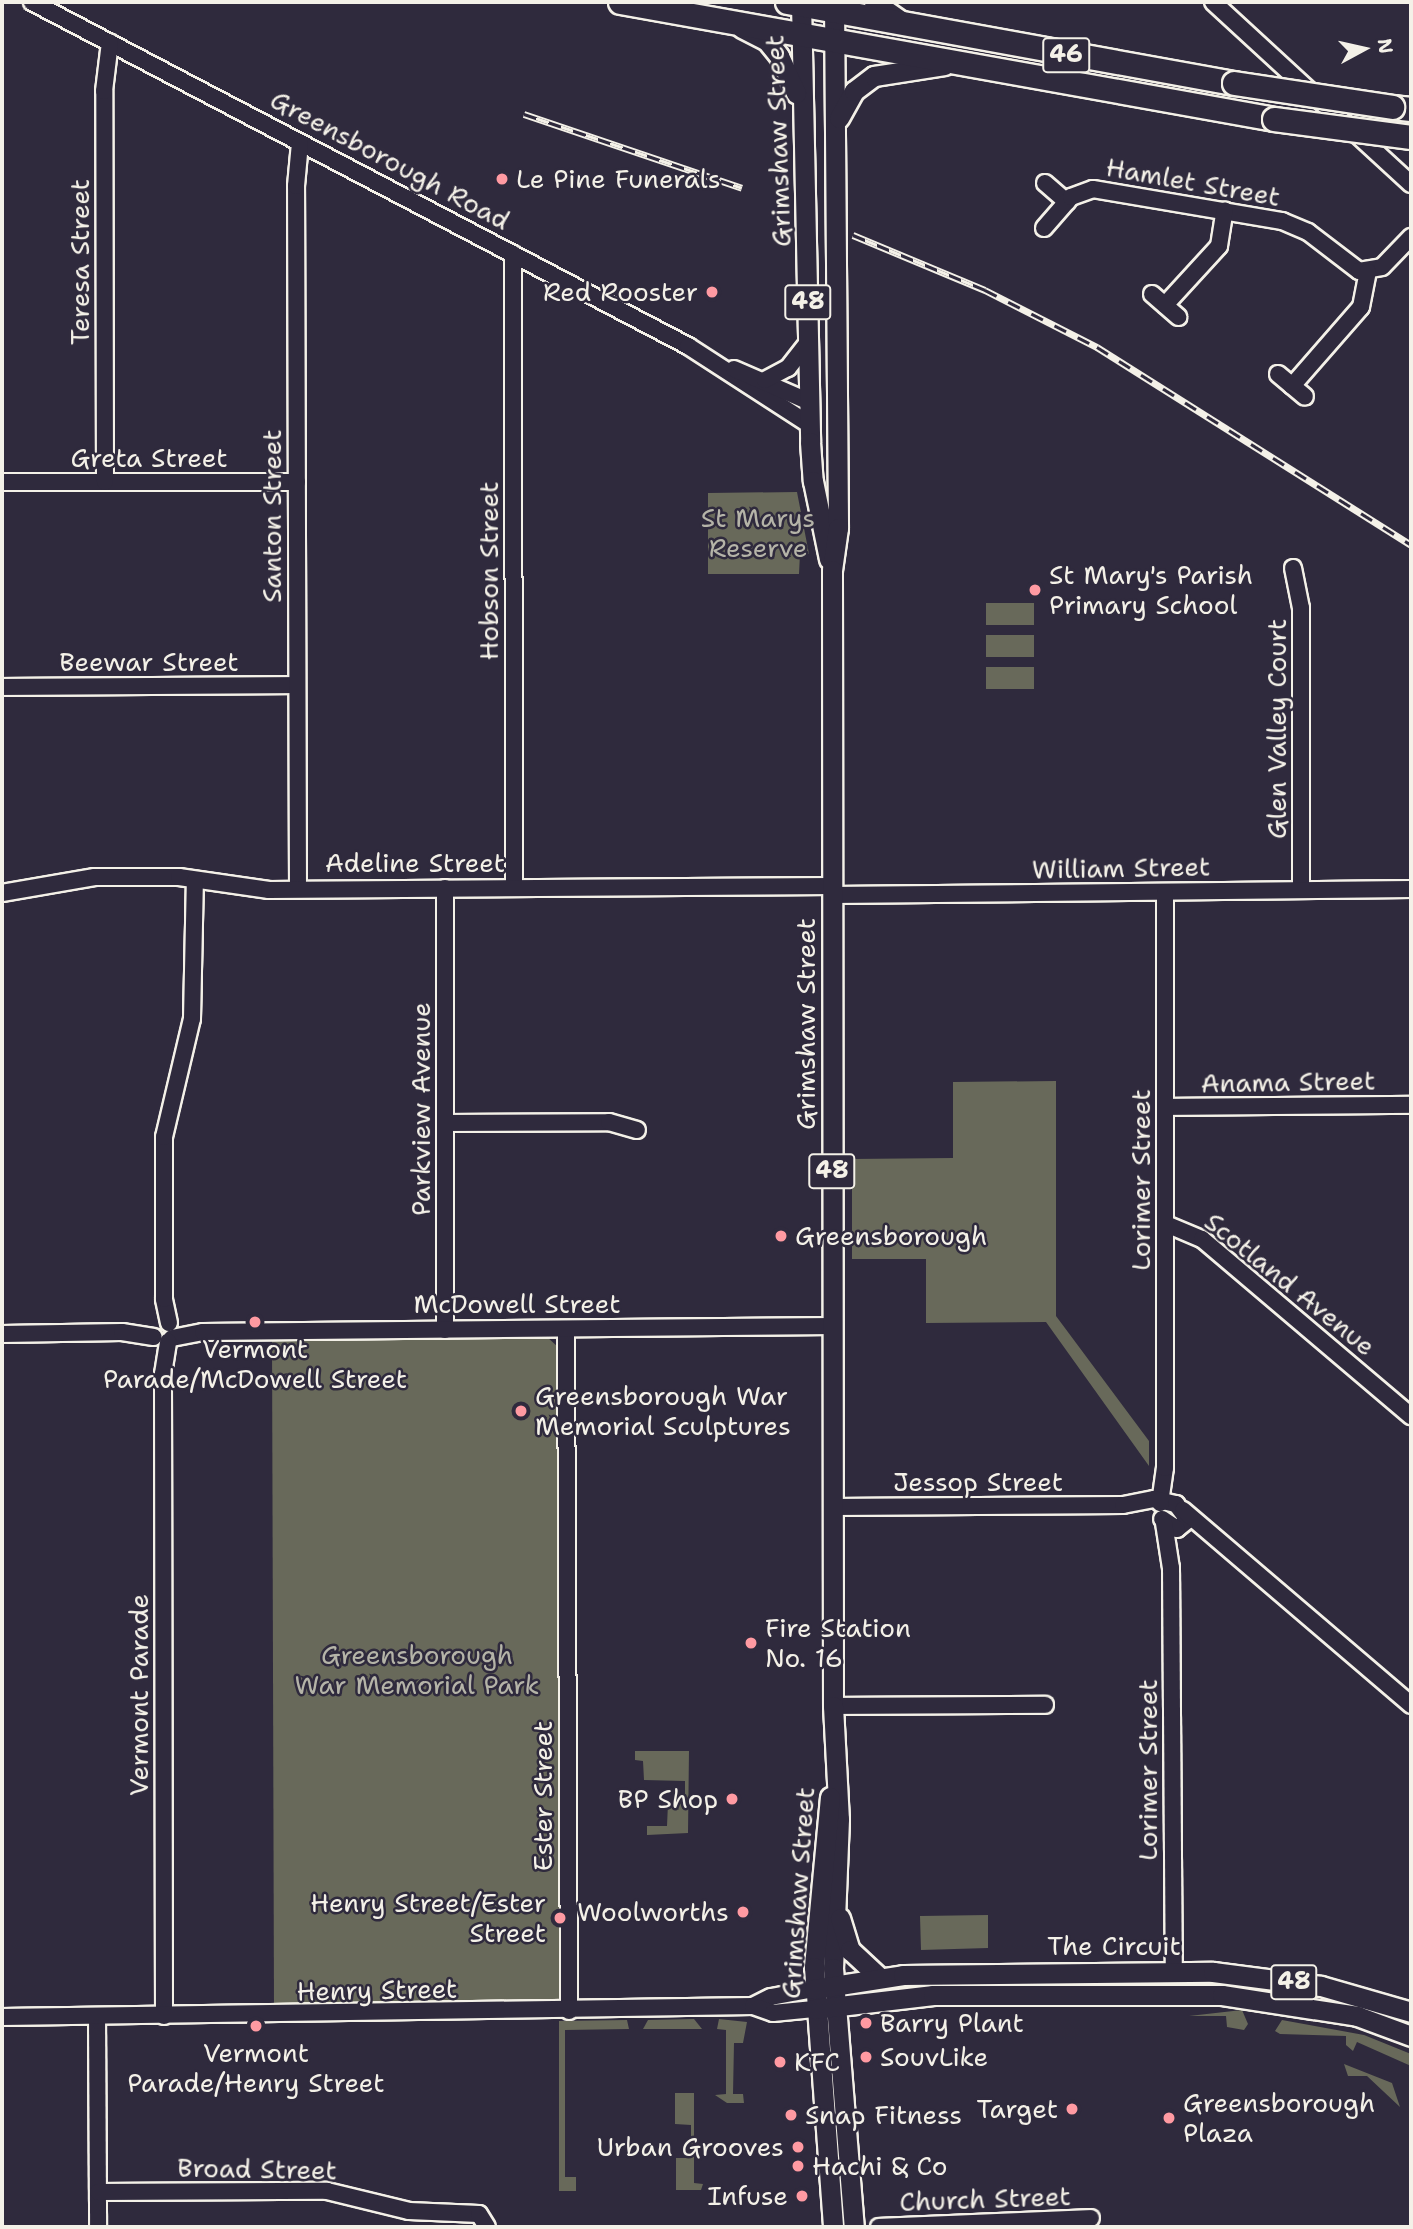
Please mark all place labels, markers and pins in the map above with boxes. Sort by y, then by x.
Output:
place label: Le Pine Funerals [516,163,721,195]
marker: Le Pine Funerals [494,171,510,187]
place label: Red Rooster [543,276,698,308]
marker: Red Rooster [704,284,720,300]
place label: St Mary's Parish Primary School [1049,559,1253,620]
marker: St Mary's Parish Primary School [1027,582,1043,598]
place label: Greensborough [795,1220,987,1252]
marker: Greensborough [773,1228,789,1244]
marker: Vermont Parade/McDowell Street [247,1314,263,1330]
place label: Vermont Parade/McDowell Street [103,1333,407,1394]
place label: Greensborough War Memorial Sculptures [535,1380,791,1442]
marker: Greensborough War Memorial Sculptures [513,1403,529,1419]
place label: Fire Station No. 16 [765,1612,911,1674]
marker: Fire Station No. 16 [743,1635,759,1651]
place label: BP Shop [618,1783,718,1815]
marker: BP Shop [724,1791,740,1807]
place label: Henry Street/Ester Street [310,1887,546,1948]
place label: Woolworths [577,1896,729,1928]
marker: Woolworths [735,1904,751,1920]
marker: Henry Street/Ester Street [552,1910,568,1926]
place label: Barry Plant [880,2007,1024,2039]
marker: Barry Plant [858,2015,874,2031]
marker: Vermont Parade/Henry Street [248,2018,264,2034]
place label: Vermont Parade/Henry Street [127,2037,385,2098]
place label: SouvLike [880,2041,988,2073]
place label: KFC [794,2046,840,2078]
marker: SouvLike [858,2049,874,2065]
marker: KFC [772,2054,788,2070]
place label: Greensborough Plaza [1183,2087,1375,2148]
place label: Target [977,2093,1058,2125]
place label: Snap Fitness [805,2099,962,2131]
marker: Target [1064,2101,1080,2117]
marker: Snap Fitness [783,2107,799,2123]
marker: Greensborough Plaza [1161,2110,1177,2126]
place label: Urban Grooves [597,2131,784,2163]
marker: Urban Grooves [790,2139,806,2155]
place label: Hachi & Co [812,2150,948,2182]
marker: Hachi & Co [790,2158,806,2174]
place label: Infuse [708,2180,788,2212]
marker: Infuse [794,2188,810,2204]

